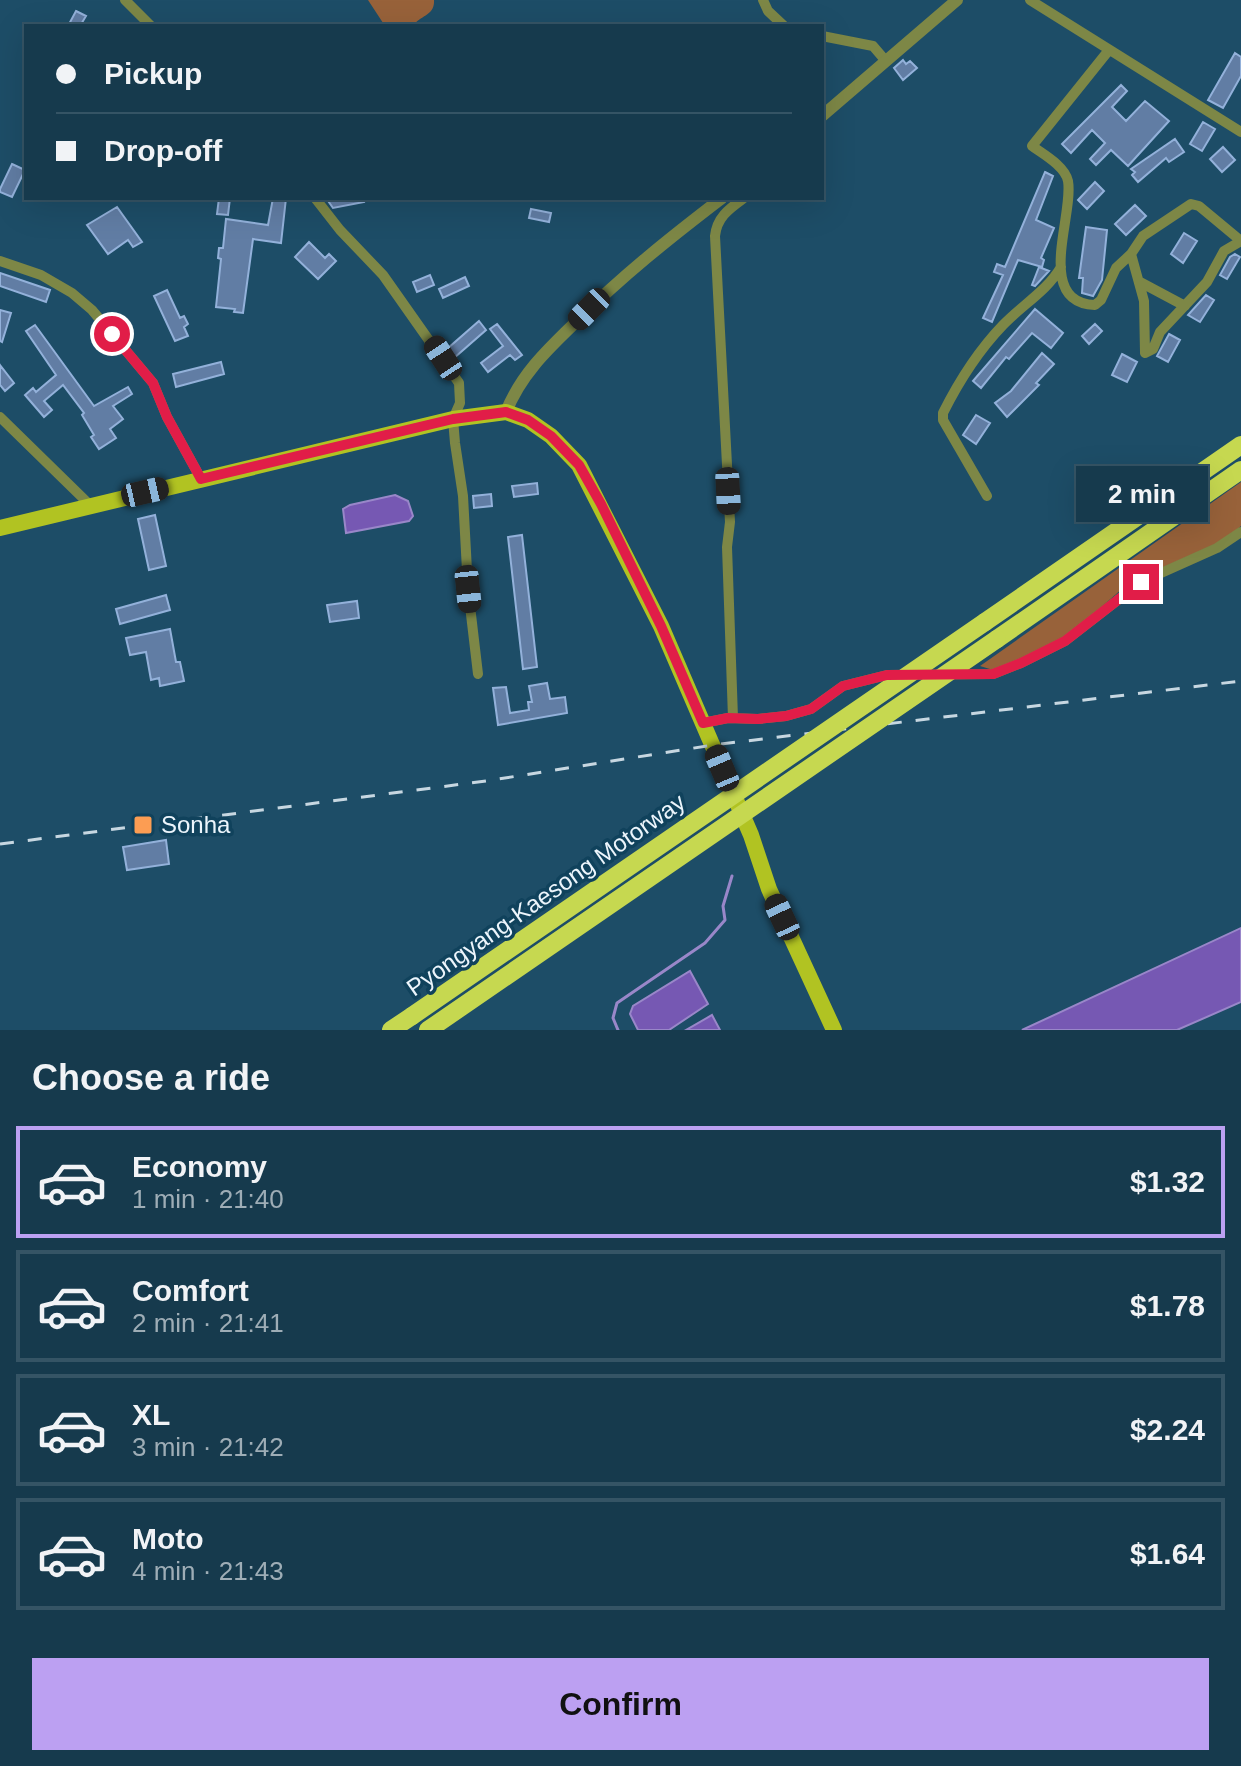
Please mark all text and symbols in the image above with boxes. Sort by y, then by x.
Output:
text: Pickup [104,57,202,90]
text: Drop-off [104,134,222,167]
car [564,284,614,334]
route start [94,316,130,352]
car [420,331,466,385]
car [715,466,741,516]
callout: 2 min [1075,466,1207,522]
car [119,475,171,509]
text: 2 min [1108,479,1176,509]
car [454,564,482,614]
route end [1123,564,1159,600]
car [702,741,742,795]
street label: Pyongyang-Kaesong Motorway [401,788,690,1001]
place label: Sonha [161,811,231,838]
marker: Sonha [132,814,154,836]
car [761,890,803,944]
text: Choose a ride [32,1057,270,1098]
icon: car [36,1146,108,1218]
text: Economy [132,1150,267,1183]
text: $1.32 [1130,1165,1205,1198]
text: 1 min · 21:40 [132,1184,284,1214]
icon: car [36,1270,108,1342]
text: Comfort [132,1274,249,1307]
text: $1.78 [1130,1289,1205,1322]
text: 2 min · 21:41 [132,1308,284,1338]
icon: car [36,1394,108,1466]
text: XL [132,1398,170,1431]
text: $2.24 [1130,1413,1205,1446]
text: 3 min · 21:42 [132,1432,284,1462]
icon: car [36,1518,108,1590]
text: Moto [132,1522,204,1555]
text: $1.64 [1130,1537,1205,1570]
text: 4 min · 21:43 [132,1556,284,1586]
button: Confirm [32,1658,1209,1750]

